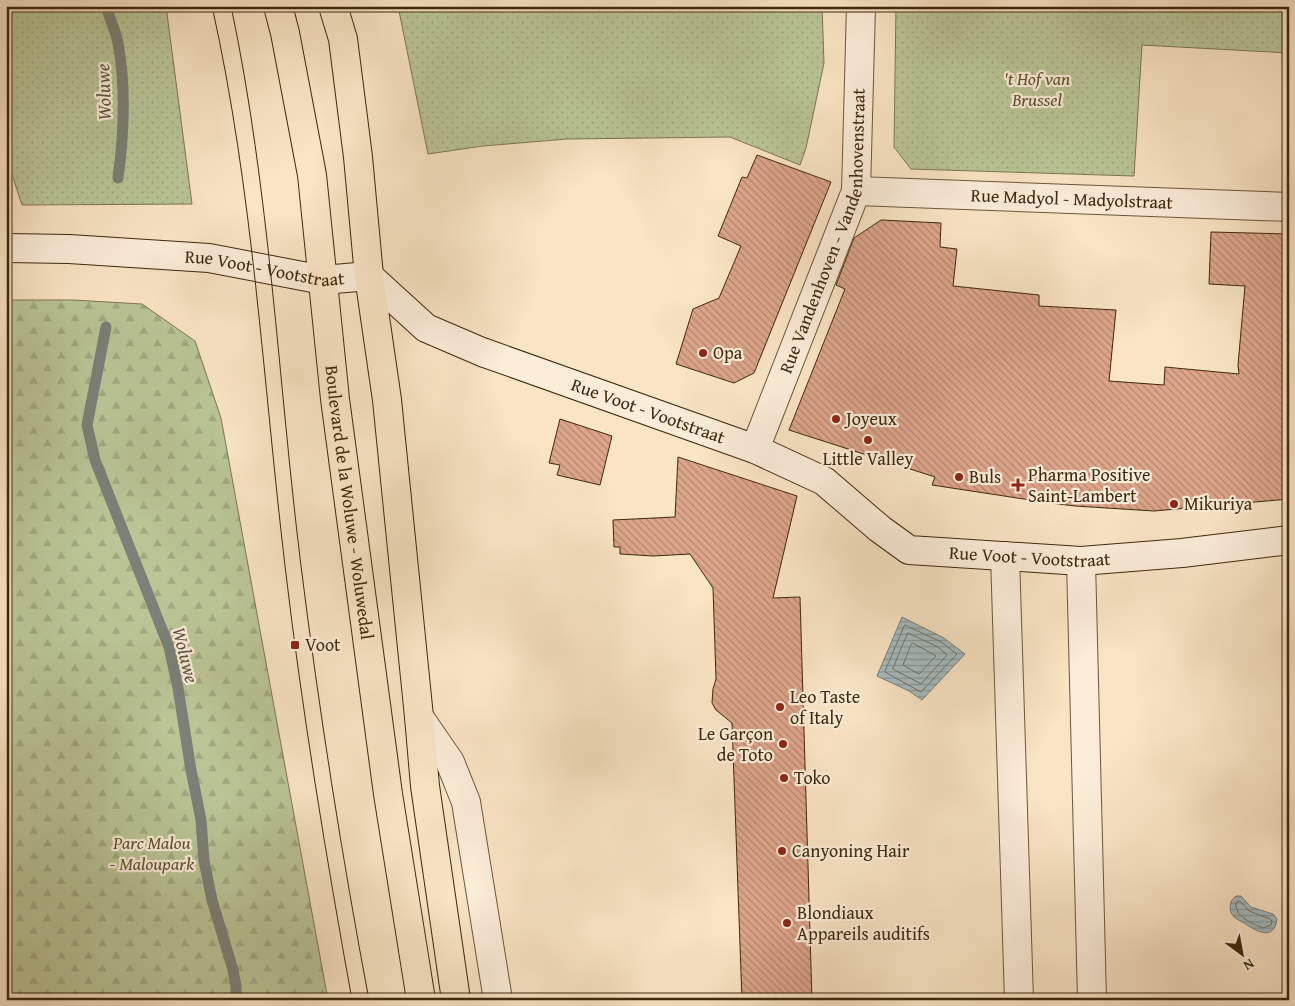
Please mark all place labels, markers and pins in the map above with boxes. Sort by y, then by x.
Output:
place label: Opa [713,339,743,366]
marker: Opa [697,347,709,359]
place label: Joyeux [844,405,898,432]
marker: Joyeux [830,413,842,425]
marker: Little Valley [862,434,874,446]
place label: Little Valley [823,445,913,472]
place label: Pharma Positive Saint-Lambert [1028,461,1150,509]
place label: Buls [969,463,1001,490]
marker: Buls [953,471,965,483]
marker: Pharma Positive Saint-Lambert [1012,479,1024,491]
place label: Mikuriya [1184,490,1253,517]
marker: Mikuriya [1168,498,1180,510]
place label: Voot [305,631,341,658]
marker: Voot [289,639,301,651]
place label: Leo Taste of Italy [790,683,860,731]
marker: Leo Taste of Italy [774,701,786,713]
place label: Le Garçon de Toto [698,720,773,768]
marker: Le Garçon de Toto [777,738,789,750]
place label: Toko [794,764,831,791]
marker: Toko [778,772,790,784]
place label: Canyoning Hair [792,837,910,864]
marker: Canyoning Hair [776,845,788,857]
place label: Blondiaux Appareils auditifs [797,899,930,947]
marker: Blondiaux Appareils auditifs [781,917,793,929]

